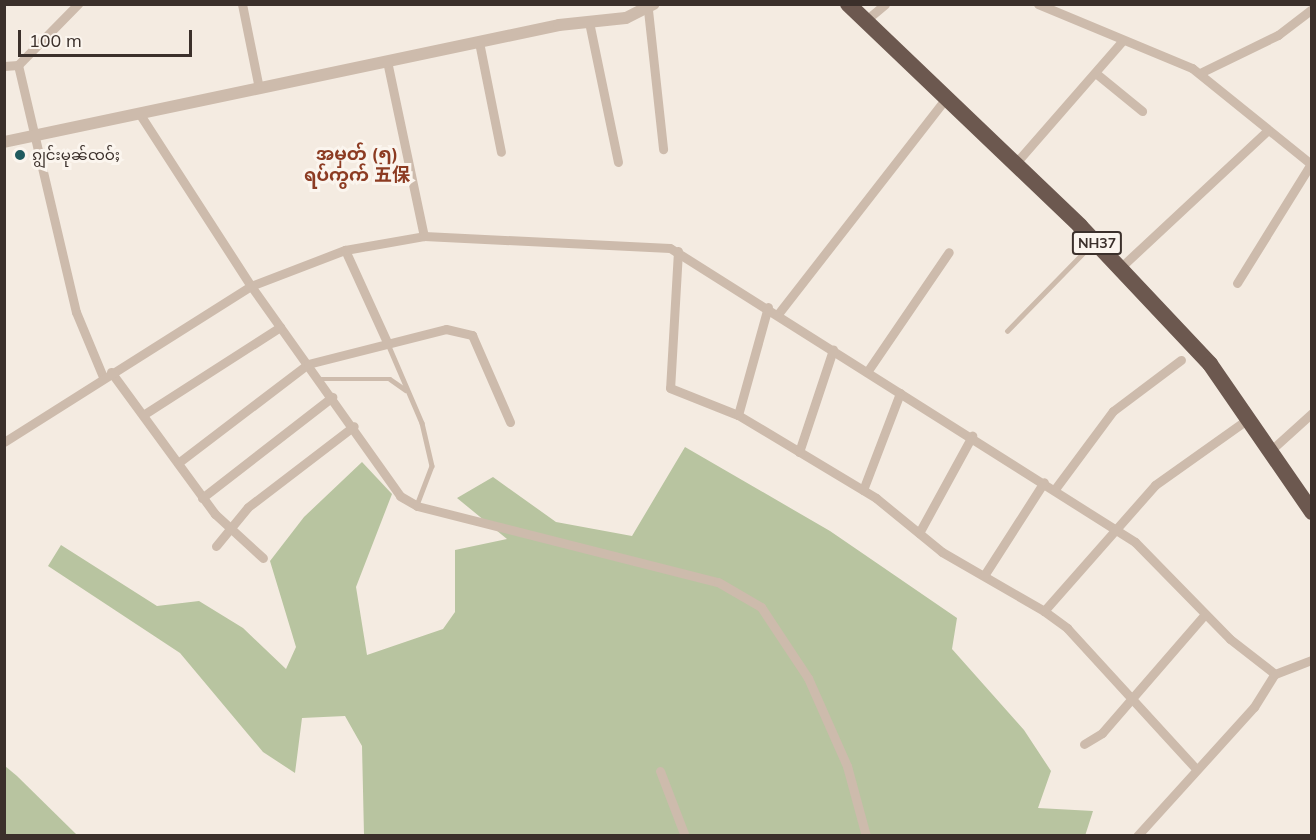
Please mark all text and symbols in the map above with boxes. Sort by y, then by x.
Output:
scale bar [21,18,195,56]
text: 100 m [29,29,82,52]
district label: အမှတ် (၅) ရပ်ကွက် 五保 [304,144,410,186]
place label: ၵျွင်းမုၼ်ၸဝ်ႈ [32,146,120,164]
marker: ၵျွင်းမုၼ်ၸဝ်ႈ [13,148,27,162]
road number: NH37 [1072,232,1122,254]

